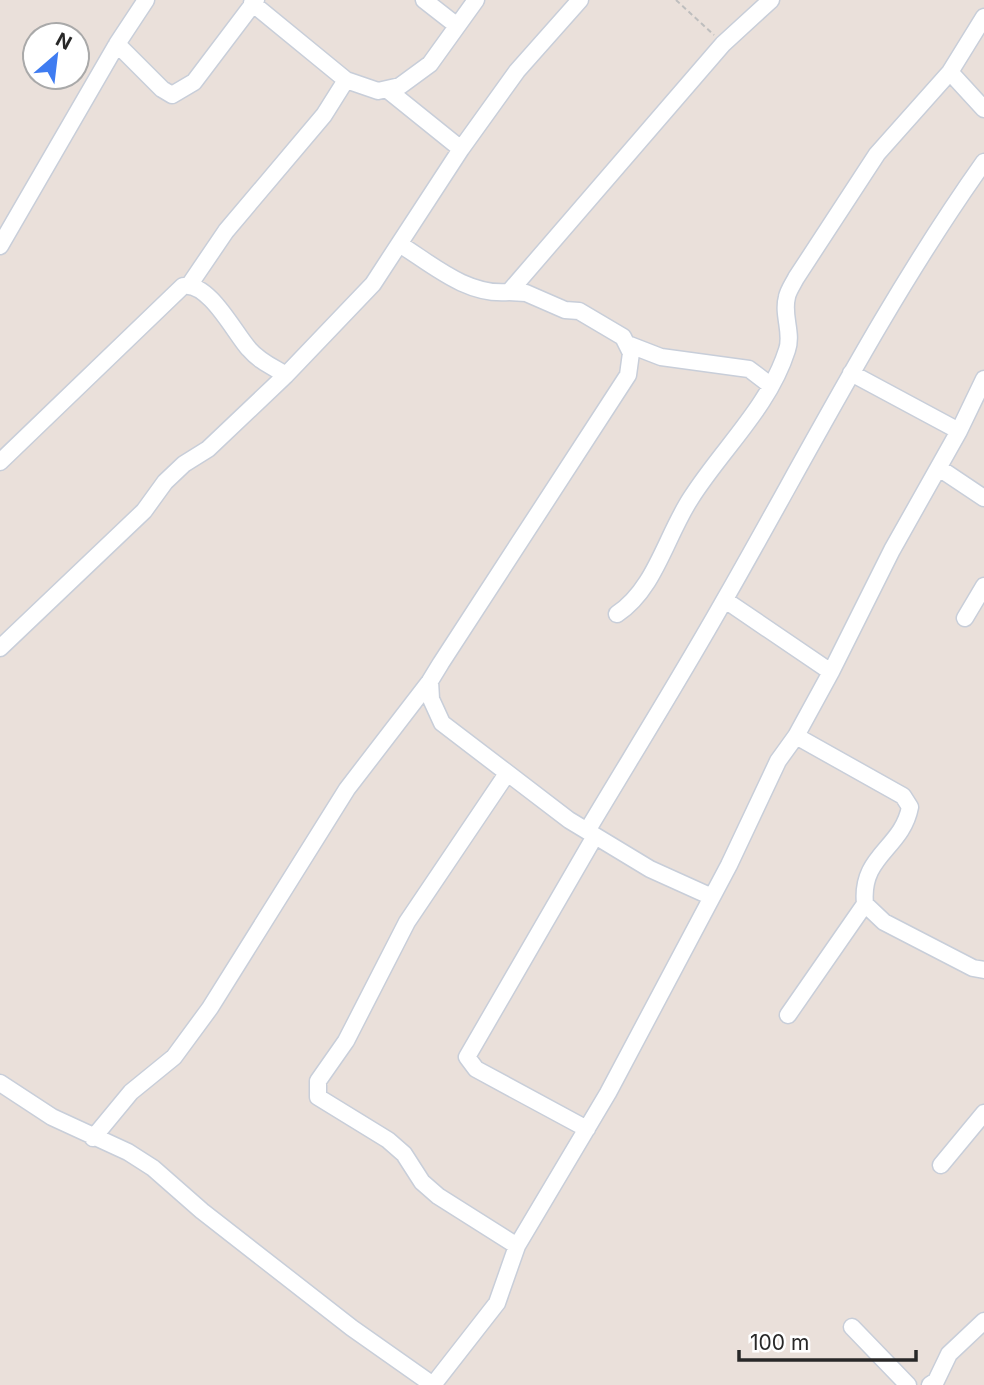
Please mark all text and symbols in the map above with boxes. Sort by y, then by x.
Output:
north arrow [21,21,91,91]
text: N [52,28,76,55]
scale bar [739,1318,916,1362]
text: 100 m [750,1330,809,1355]

